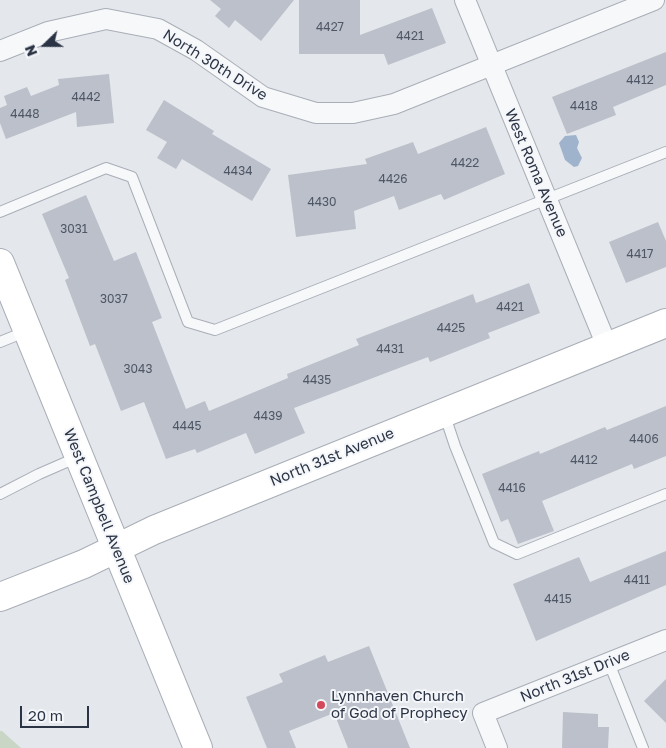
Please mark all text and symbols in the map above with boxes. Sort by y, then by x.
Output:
north arrow [20,20,70,70]
house number: 4427 [316,20,344,34]
street label: North 30th Drive [159,26,271,104]
house number: 4421 [396,29,424,43]
text: N [21,43,41,59]
house number: 4412 [626,73,654,87]
house number: 4442 [72,90,100,104]
house number: 4418 [570,99,598,113]
street label: West Roma Avenue [501,106,571,240]
house number: 4448 [10,107,40,121]
house number: 4422 [451,156,479,170]
house number: 4434 [224,164,252,178]
house number: 4426 [379,172,407,186]
house number: 4430 [307,195,337,209]
house number: 3031 [60,222,88,236]
house number: 4417 [627,247,653,261]
house number: 3037 [100,292,128,306]
house number: 4421 [496,300,524,314]
house number: 4425 [437,321,465,335]
house number: 4431 [376,342,404,356]
house number: 3043 [124,362,152,376]
house number: 4435 [303,373,331,387]
house number: 4439 [254,409,282,423]
house number: 4445 [173,419,201,433]
street label: North 31st Avenue [267,424,397,490]
street label: West Campbell Avenue [60,426,138,586]
house number: 4406 [629,432,659,446]
house number: 4412 [570,453,598,467]
house number: 4416 [498,481,526,495]
house number: 4411 [624,573,650,587]
house number: 4415 [544,592,572,606]
street label: North 31st Drive [518,646,632,706]
place label: Lynnhaven Church of God of Prophecy [331,687,468,722]
scale bar [22,696,91,728]
marker: Lynnhaven Church of God of Prophecy [315,699,327,711]
text: 20 m [28,706,63,724]

